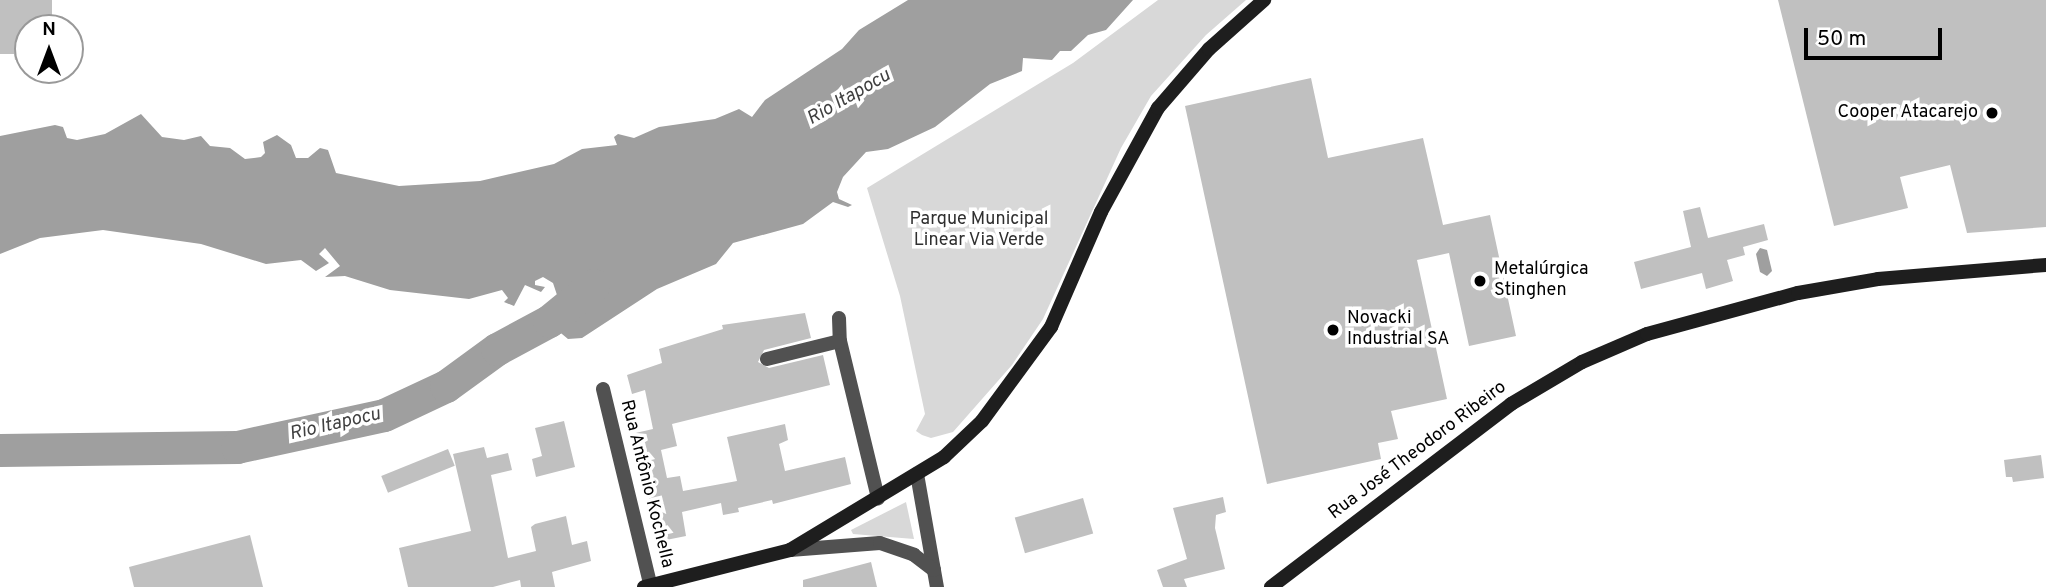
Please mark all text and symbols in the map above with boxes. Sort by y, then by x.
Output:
north arrow [14,14,84,84]
scale bar [1808,14,1946,58]
text: N [42,18,56,42]
text: 50 m [1817,26,1866,53]
water label: Rio Itapocu [803,65,895,131]
place label: Cooper Atacarejo [1837,102,1978,124]
marker: Cooper Atacarejo [1984,105,2000,121]
park label: Parque Municipal Linear Via Verde [910,210,1048,252]
place label: Metalúrgica Stinghen [1494,260,1588,302]
marker: Metalúrgica Stinghen [1472,273,1488,289]
place label: Novacki Industrial SA [1347,309,1449,352]
marker: Novacki Industrial SA [1325,322,1341,338]
street label: Rua José Theodoro Ribeiro [1325,377,1511,525]
street label: Rua Antônio Kochella [615,397,677,571]
water label: Rio Itapocu [287,403,383,447]

